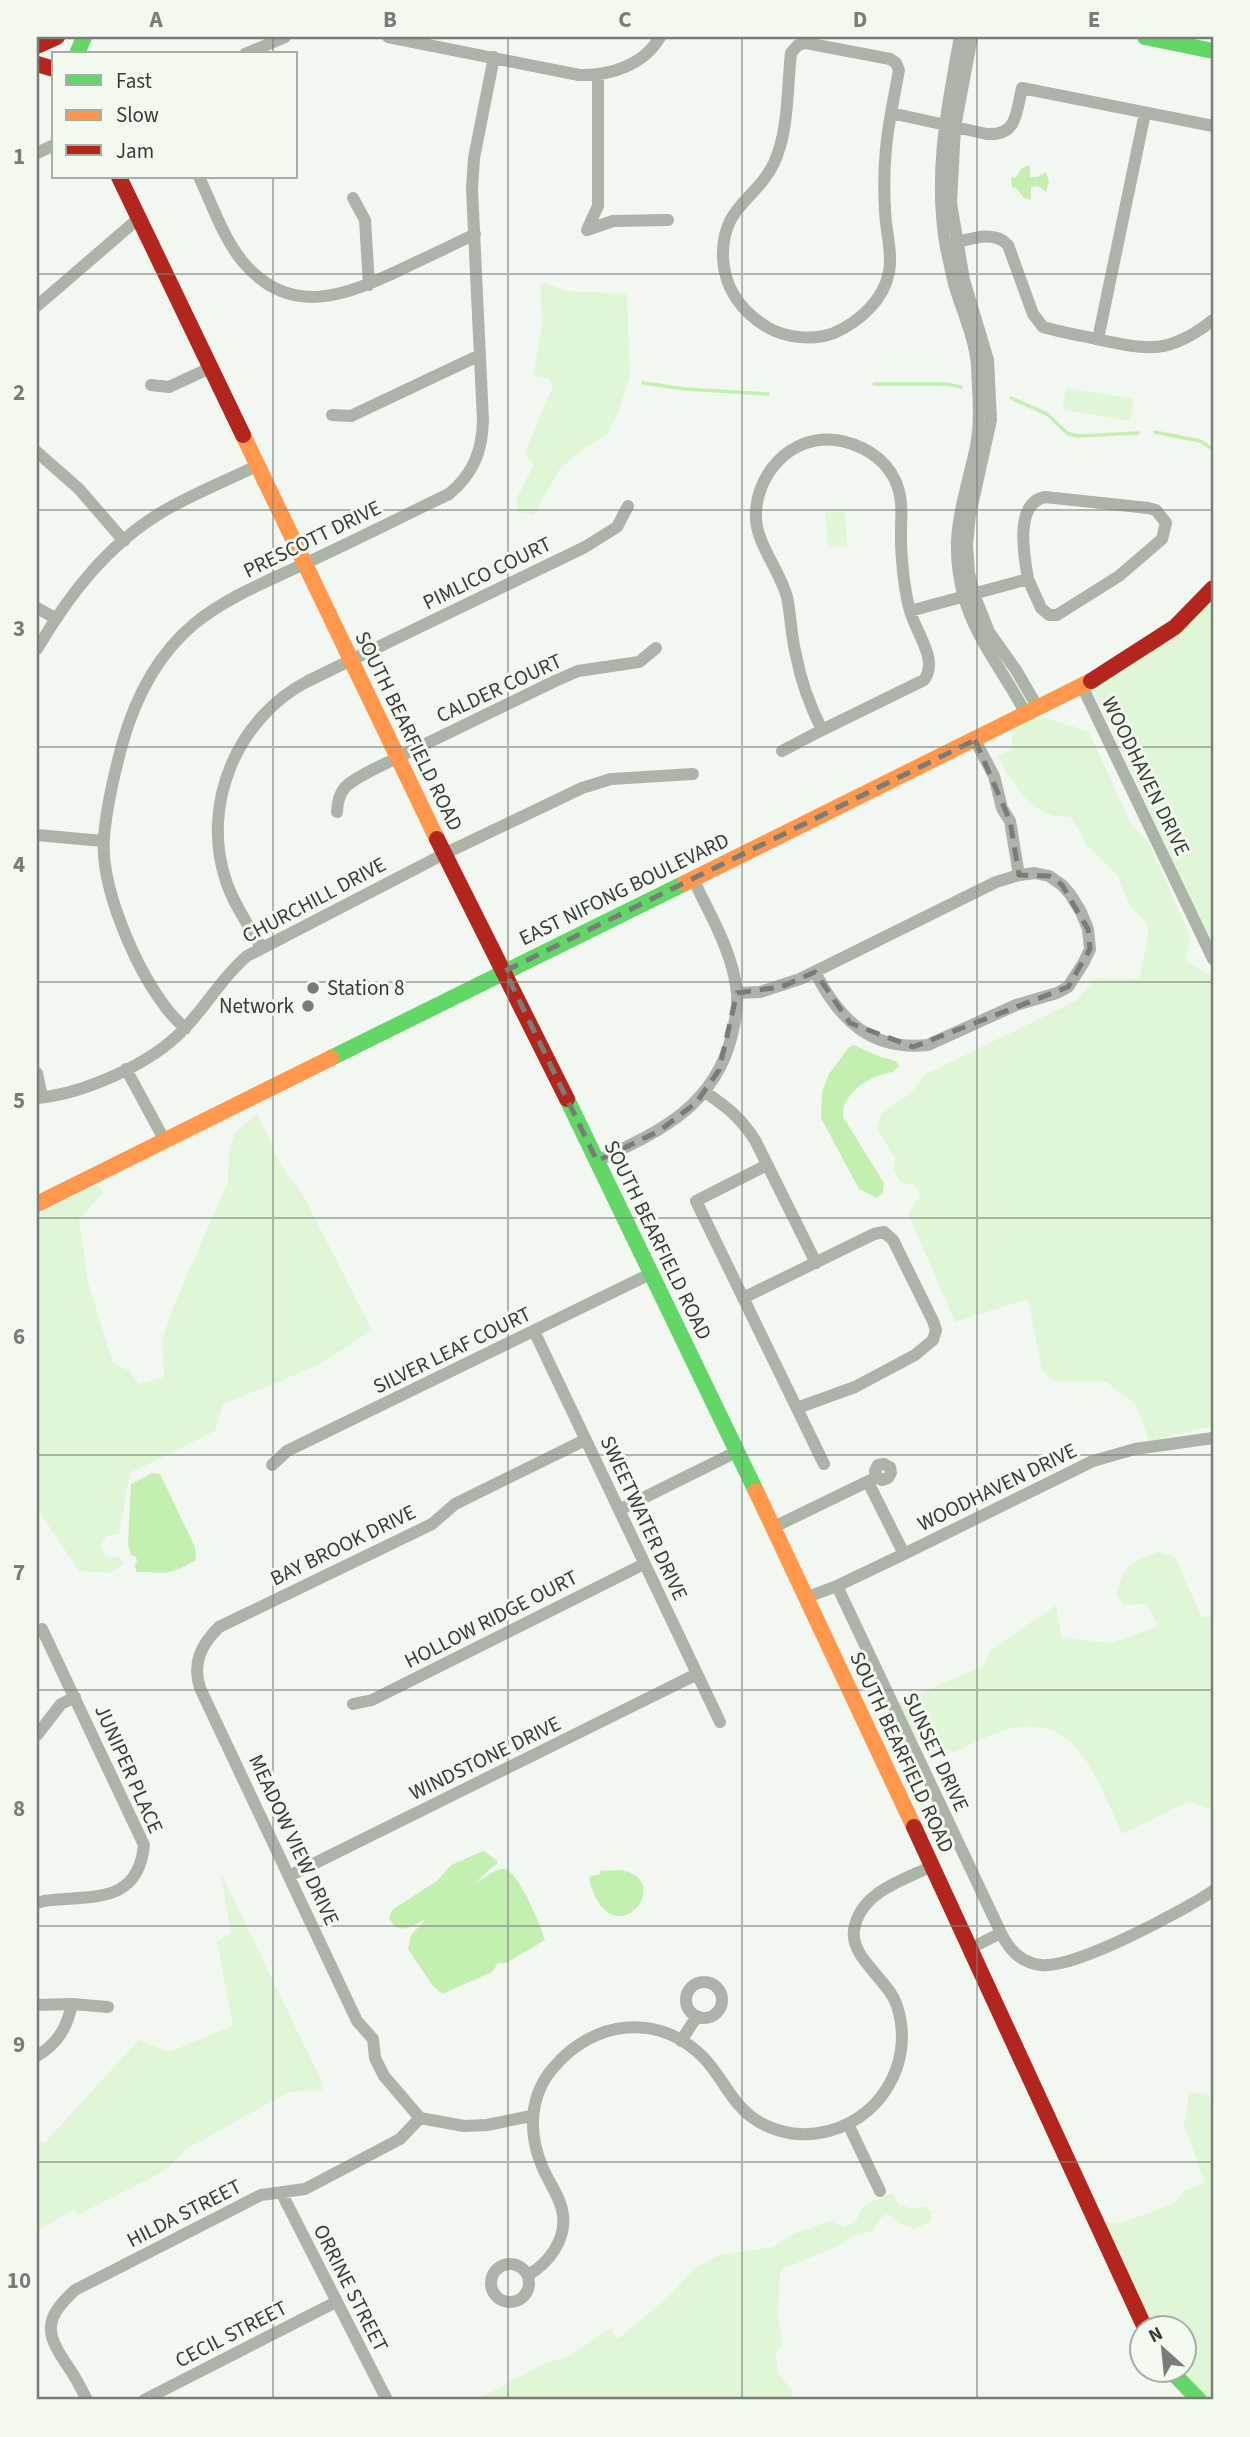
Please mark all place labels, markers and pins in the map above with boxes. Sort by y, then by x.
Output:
place label: Station 8 [327,973,404,1003]
marker: Station 8 [305,980,321,996]
place label: Network [219,991,295,1021]
marker: Network [300,998,316,1014]

